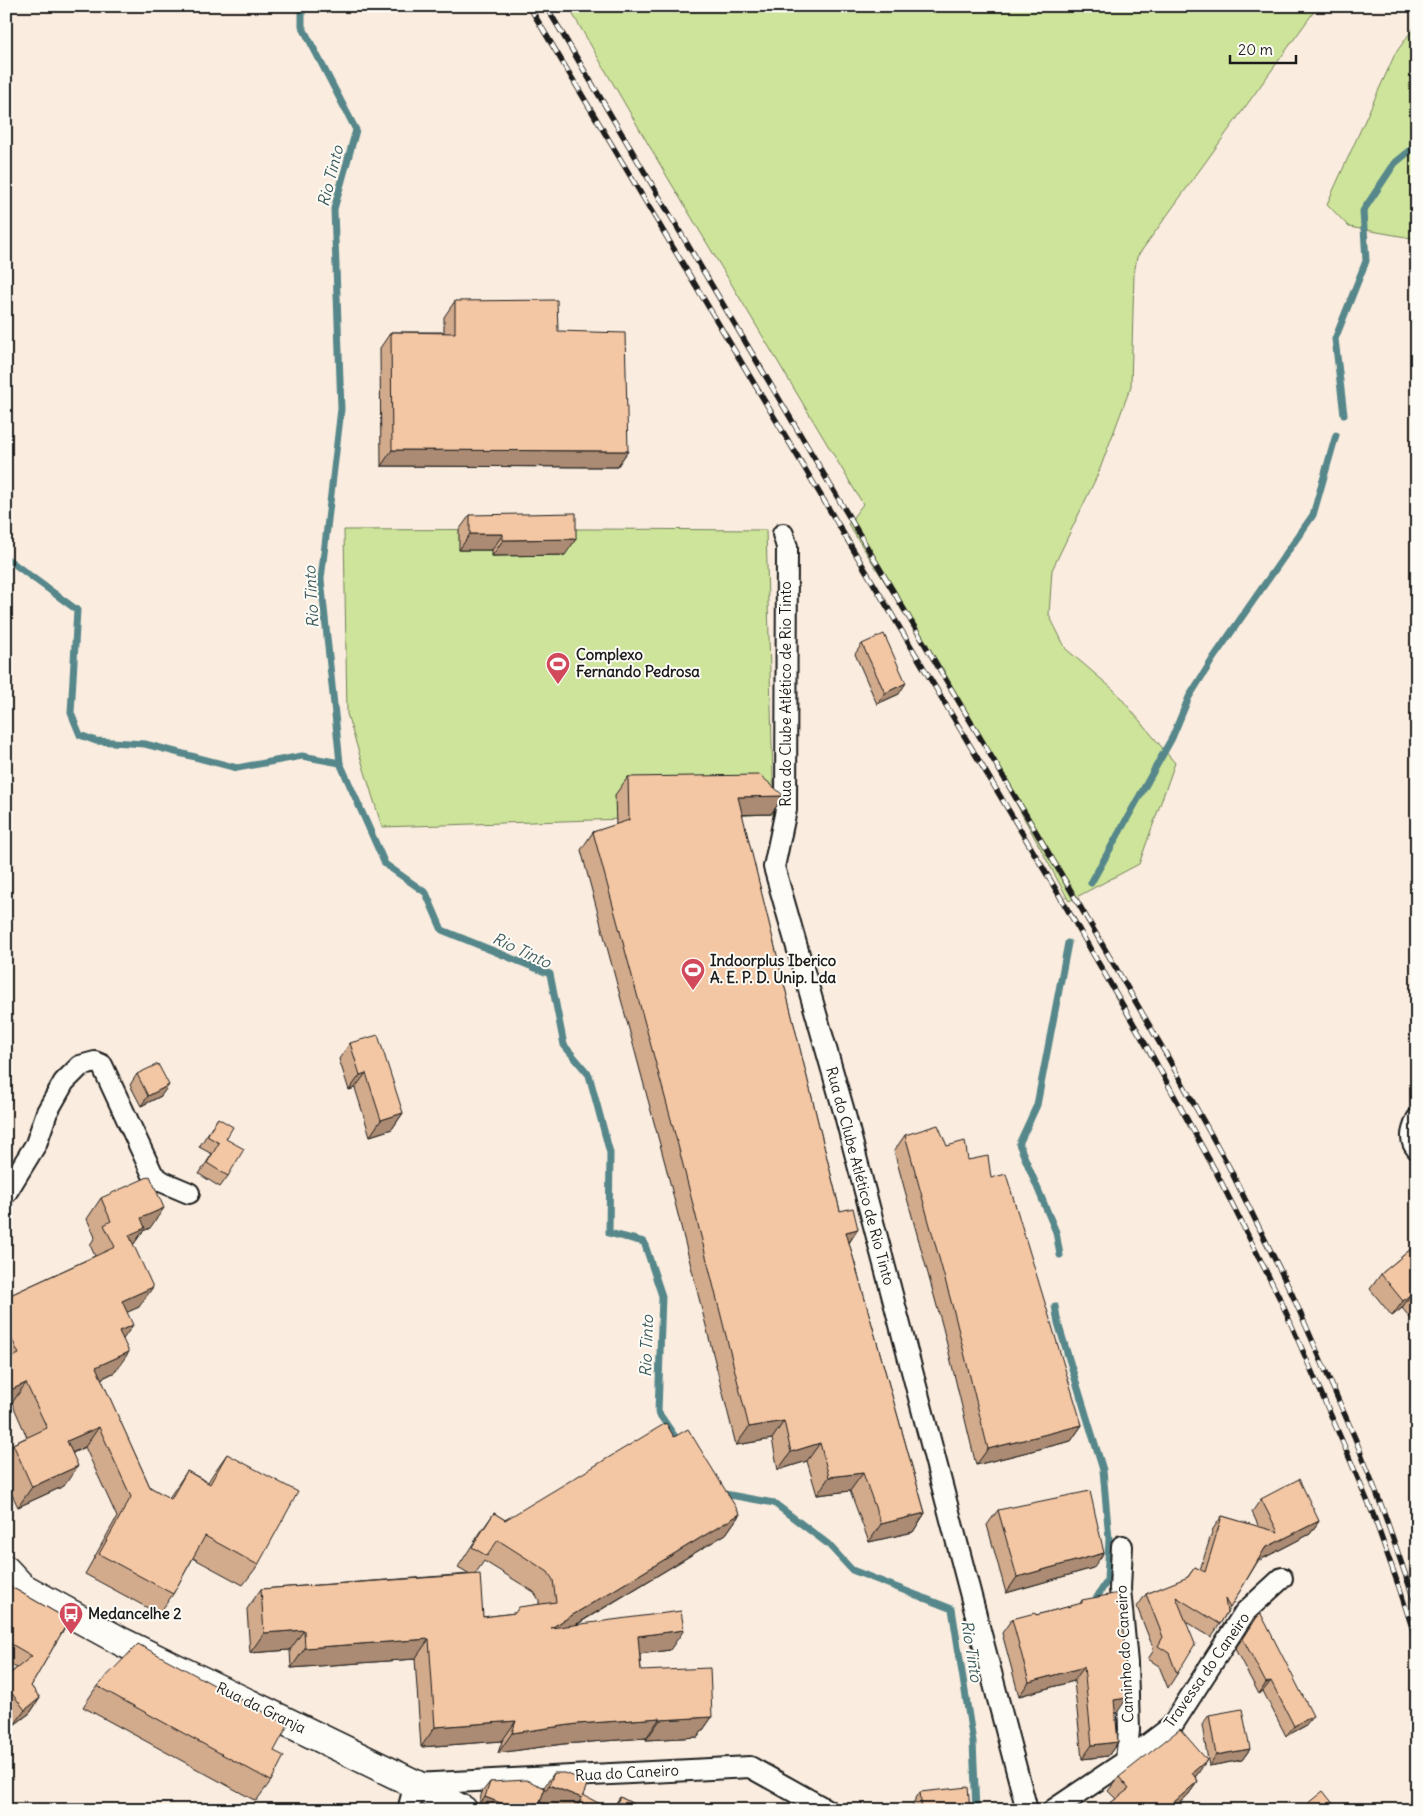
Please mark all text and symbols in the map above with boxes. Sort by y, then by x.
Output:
scale bar [1230,32,1297,64]
text: 20 m [1238,40,1273,59]
water label: Rio Tinto [313,143,347,209]
water label: Rio Tinto [299,565,323,628]
street label: Rua do Clube Atlético de Rio Tinto [776,581,795,807]
place label: Complexo Fernando Pedrosa [576,645,700,681]
sports icon: Complexo Fernando Pedrosa [545,651,571,685]
water label: Rio Tinto [490,928,555,973]
place label: Indoorplus Iberico A. E. P. D. Unip. Lda [710,951,837,988]
sports icon: Indoorplus Iberico A. E. P. D. Unip. Lda [680,957,706,991]
street label: Rua do Clube Atlético de Rio Tinto [822,1065,899,1287]
water label: Rio Tinto [635,1314,657,1377]
street label: Caminho do Caneiro [1111,1585,1138,1723]
bus stop icon: Medancelhe 2 [58,1601,84,1635]
place label: Medancelhe 2 [88,1604,182,1623]
street label: Travessa do Caneiro [1160,1608,1253,1731]
water label: Rio Tinto [957,1619,987,1684]
street label: Rua da Granja [213,1678,309,1738]
street label: Rua do Caneiro [575,1760,679,1785]

